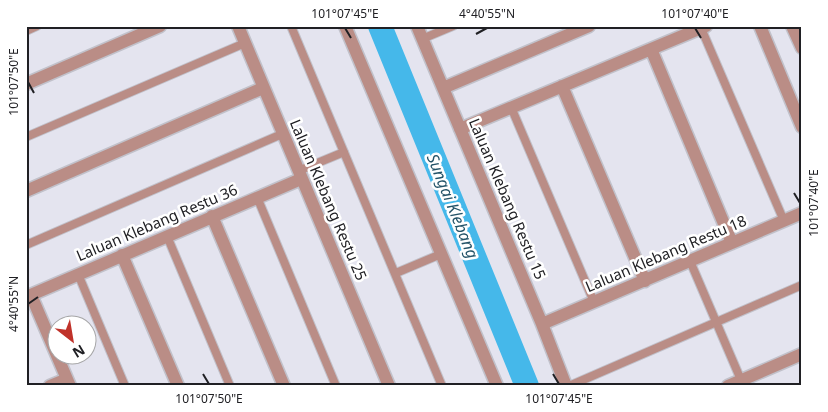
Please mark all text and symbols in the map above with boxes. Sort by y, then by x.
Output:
text: 101°07'45"E [311,5,379,22]
text: 4°40'55"N [459,5,515,22]
text: 101°07'40"E [661,5,729,22]
text: 101°07'50"E [5,48,22,116]
street label: Laluan Klebang Restu 15 [465,115,551,282]
street label: Laluan Klebang Restu 25 [286,116,372,283]
water label: Sungai Klebang [422,150,484,262]
text: 101°07'40"E [805,169,822,237]
street label: Laluan Klebang Restu 36 [73,179,240,265]
street label: Laluan Klebang Restu 18 [582,210,749,296]
text: 4°40'55"N [5,276,22,332]
north arrow [48,314,98,364]
text: N [69,340,89,363]
text: 101°07'50"E [175,390,243,407]
text: 101°07'45"E [525,390,593,407]

